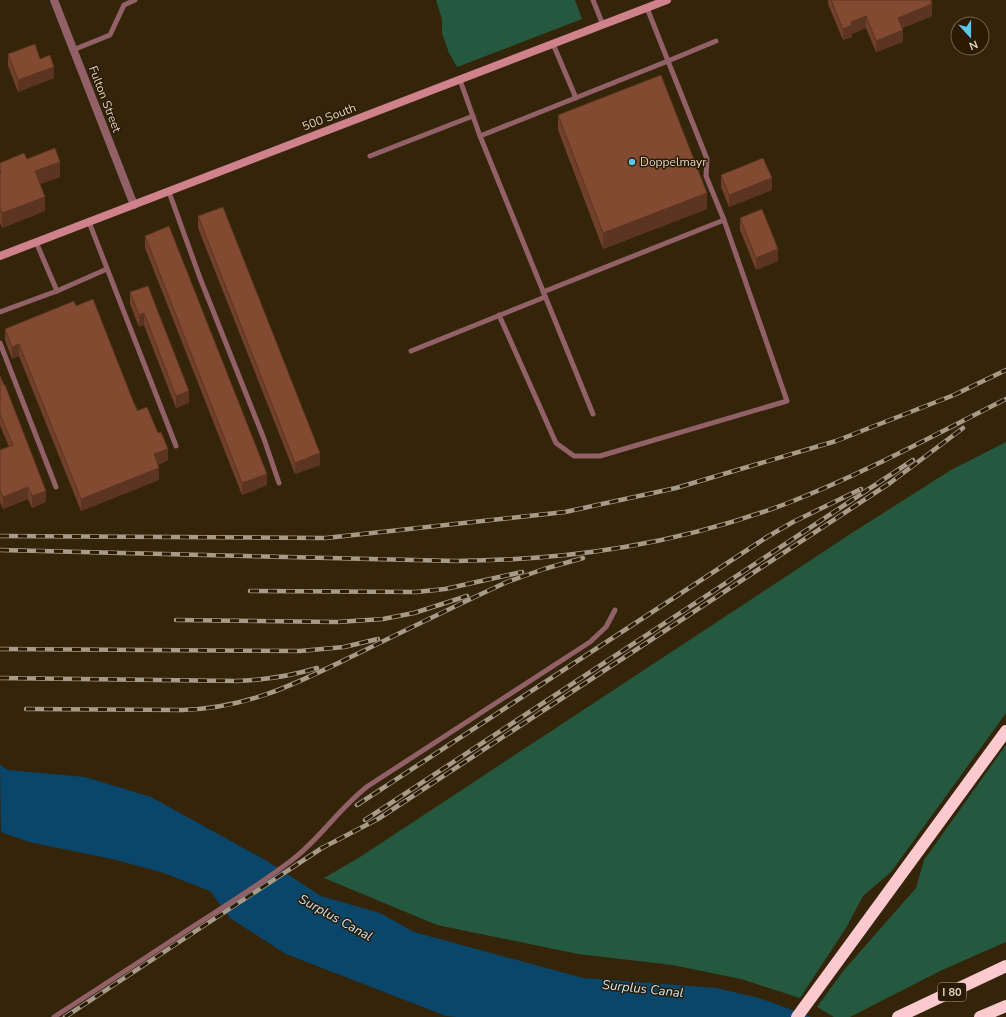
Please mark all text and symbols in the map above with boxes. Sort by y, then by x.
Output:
north arrow [950,16,990,56]
text: N [967,36,980,53]
street label: Fulton Street [85,63,125,135]
street label: 500 South [300,99,358,135]
place label: Doppelmayr [640,154,707,170]
marker: Doppelmayr [627,157,637,167]
water label: Surplus Canal [295,890,376,946]
water label: Surplus Canal [601,976,685,1002]
road number: I 80 [938,983,966,1001]

